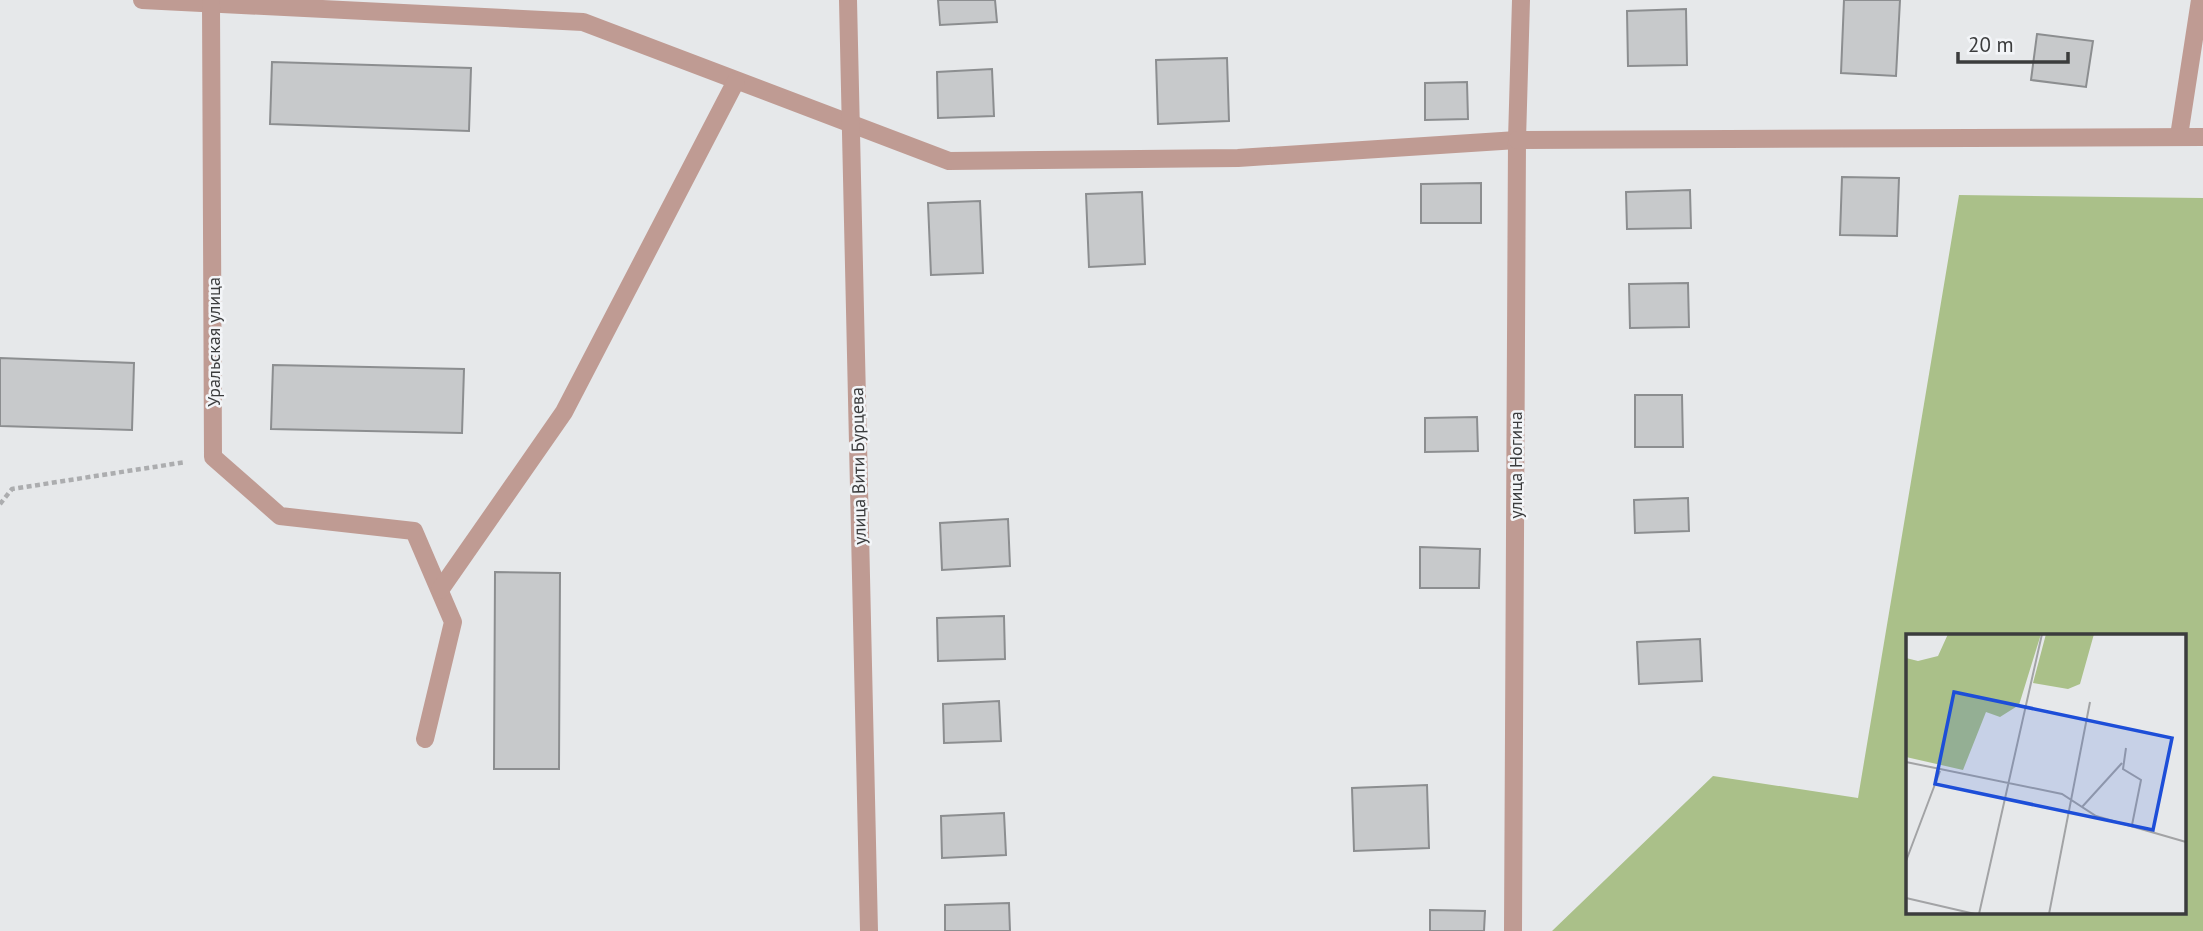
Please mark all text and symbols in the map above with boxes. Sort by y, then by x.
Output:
scale bar [1958,21,2068,65]
text: 20 m [1968,31,2014,58]
street label: Уральская улица [202,277,225,407]
street label: улица Вити Бурцева [845,387,871,545]
street label: улица Ногина [1504,411,1527,519]
inset map [1906,634,2186,914]

